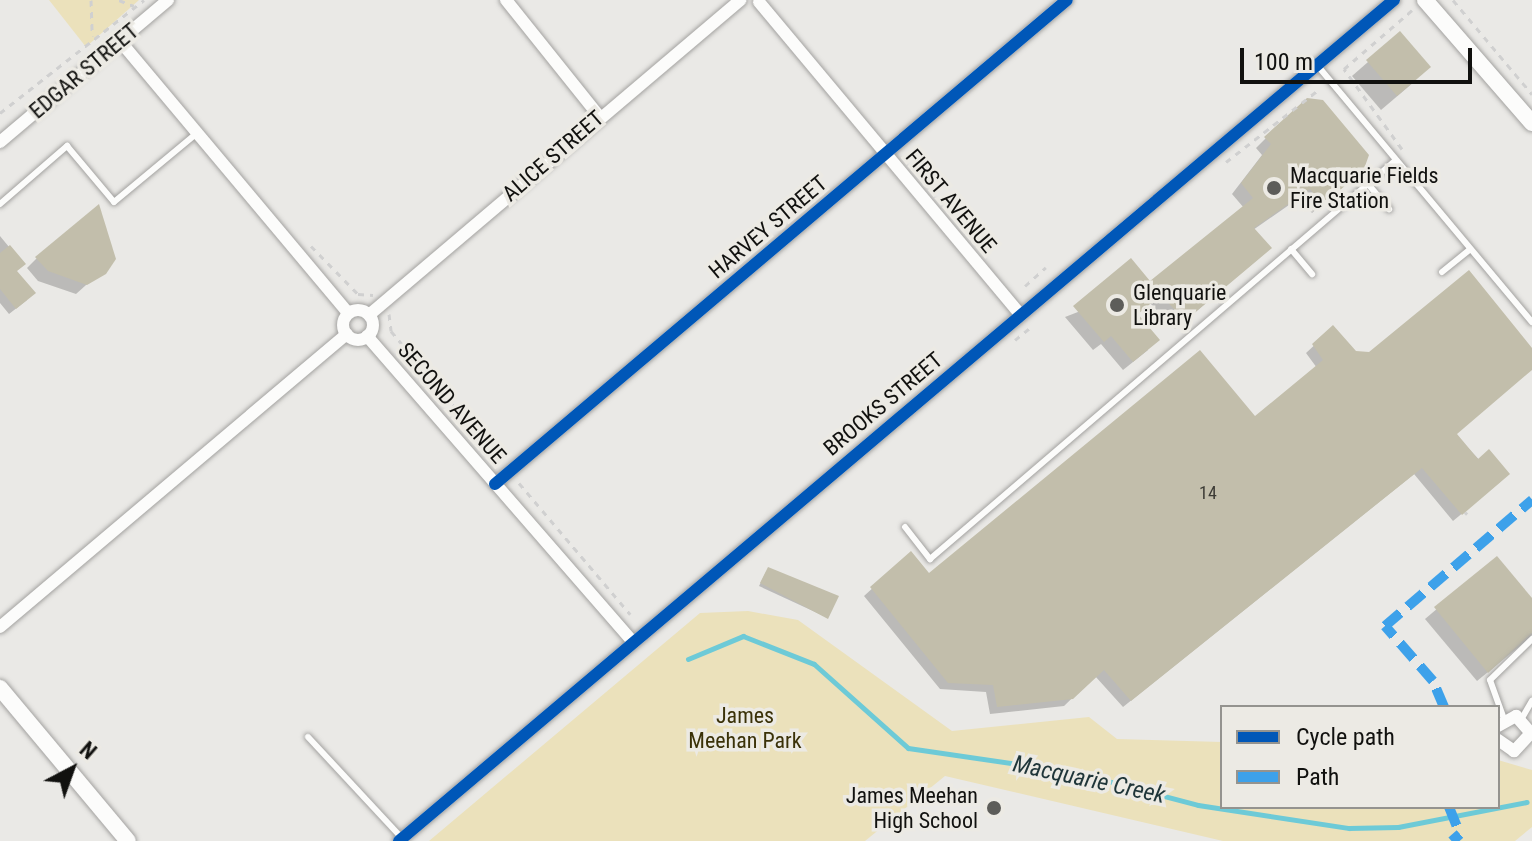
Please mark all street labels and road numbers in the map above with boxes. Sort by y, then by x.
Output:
street label: EDGAR STREET [24,18,144,124]
street label: ALICE STREET [497,105,609,207]
street label: FIRST AVENUE [900,144,1002,258]
street label: HARVEY STREET [704,170,832,284]
street label: SECOND AVENUE [392,337,512,469]
street label: BROOKS STREET [818,347,948,461]

